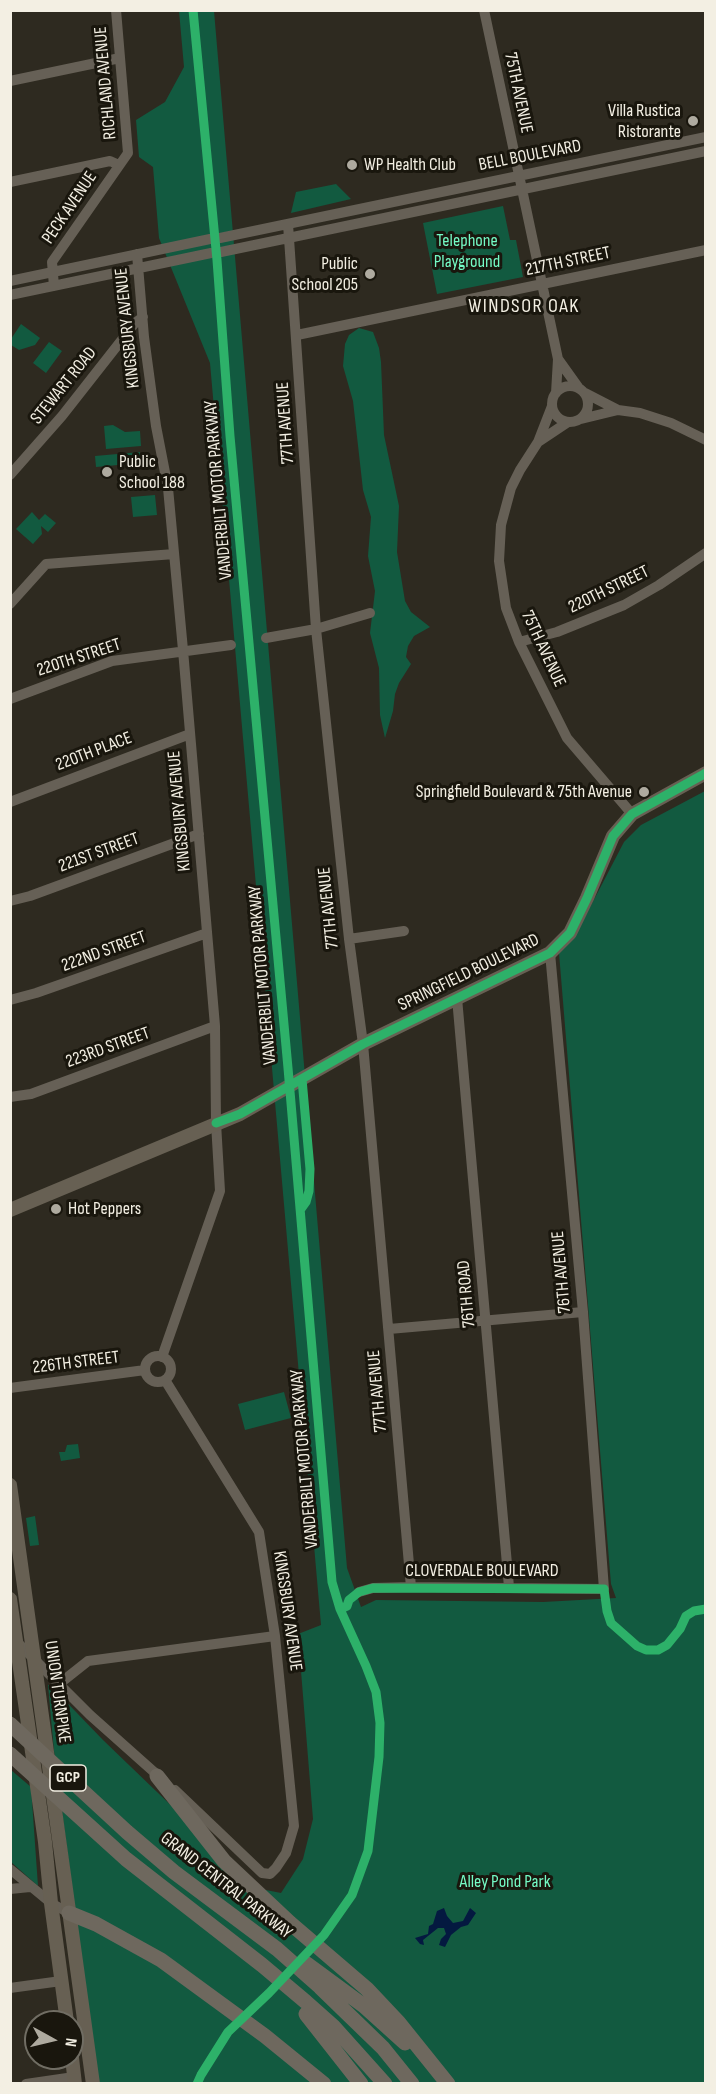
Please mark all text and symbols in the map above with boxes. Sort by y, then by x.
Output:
street label: RICHLAND AVENUE [90,26,122,140]
street label: 75TH AVENUE [499,51,537,135]
place label: Villa Rustica Ristorante [608,100,681,142]
marker: Villa Rustica Ristorante [686,114,700,128]
street label: BELL BOULEVARD [477,135,583,177]
place label: WP Health Club [364,154,456,176]
marker: WP Health Club [345,158,359,172]
street label: PECK AVENUE [38,168,102,248]
park label: Telephone Playground [434,230,500,272]
street label: 217TH STREET [524,242,612,282]
place label: Public School 205 [292,253,358,296]
street label: KINGSBURY AVENUE [111,267,145,389]
marker: Public School 205 [363,267,377,281]
district label: WINDSOR OAK [468,295,580,319]
street label: STEWART ROAD [26,343,102,429]
street label: 77TH AVENUE [272,381,300,465]
street label: VANDERBILT MOTOR PARKWAY [200,399,238,581]
place label: Public School 188 [119,451,185,494]
marker: Public School 188 [100,465,114,479]
street label: 220TH STREET [565,561,653,619]
street label: 75TH AVENUE [516,607,570,691]
street label: 220TH STREET [34,634,124,682]
street label: 220TH PLACE [53,728,135,776]
street label: KINGSBURY AVENUE [164,750,196,872]
place label: Springfield Boulevard & 75th Avenue [416,781,632,803]
marker: Springfield Boulevard & 75th Avenue [637,785,651,799]
street label: 221ST STREET [56,828,142,878]
street label: 77TH AVENUE [314,866,344,950]
street label: VANDERBILT MOTOR PARKWAY [244,884,282,1066]
street label: 222ND STREET [59,927,149,977]
street label: SPRINGFIELD BOULEVARD [395,929,543,1017]
street label: 223RD STREET [63,1023,153,1073]
place label: Hot Peppers [68,1198,141,1220]
marker: Hot Peppers [49,1202,63,1216]
street label: 76TH AVENUE [548,1230,576,1314]
street label: 76TH ROAD [453,1259,481,1329]
street label: 226TH STREET [31,1347,121,1379]
street label: 77TH AVENUE [364,1349,392,1433]
street label: VANDERBILT MOTOR PARKWAY [286,1368,324,1550]
street label: KINGSBURY AVENUE [268,1550,306,1672]
street label: CLOVERDALE BOULEVARD [405,1560,559,1582]
street label: UNION TURNPIKE [39,1639,75,1745]
road number: GCP [50,1765,86,1791]
street label: GRAND CENTRAL PARKWAY [156,1828,296,1944]
park label: Alley Pond Park [459,1871,551,1893]
north arrow [24,2010,84,2070]
text: N [60,2037,80,2048]

